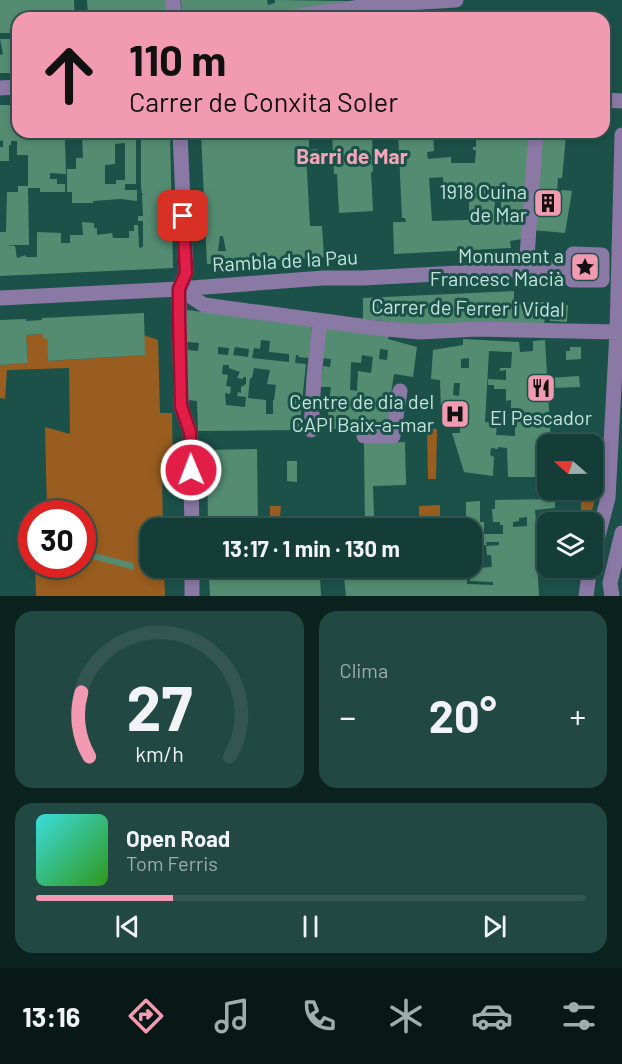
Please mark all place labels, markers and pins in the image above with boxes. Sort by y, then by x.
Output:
place label: 1918 Cuina de Mar [440,179,527,226]
building icon: 1918 Cuina de Mar [532,187,564,219]
pin [157,190,208,241]
place label: Monument a Francesc Macià [430,243,564,290]
place icon: Monument a Francesc Macià [569,251,601,283]
restaurant icon: El Pescador [525,372,557,404]
place label: Centre de dia del CAPI Baix-a-mar [289,389,434,436]
hospital icon: Centre de dia del CAPI Baix-a-mar [439,398,471,430]
place label: El Pescador [490,405,592,429]

